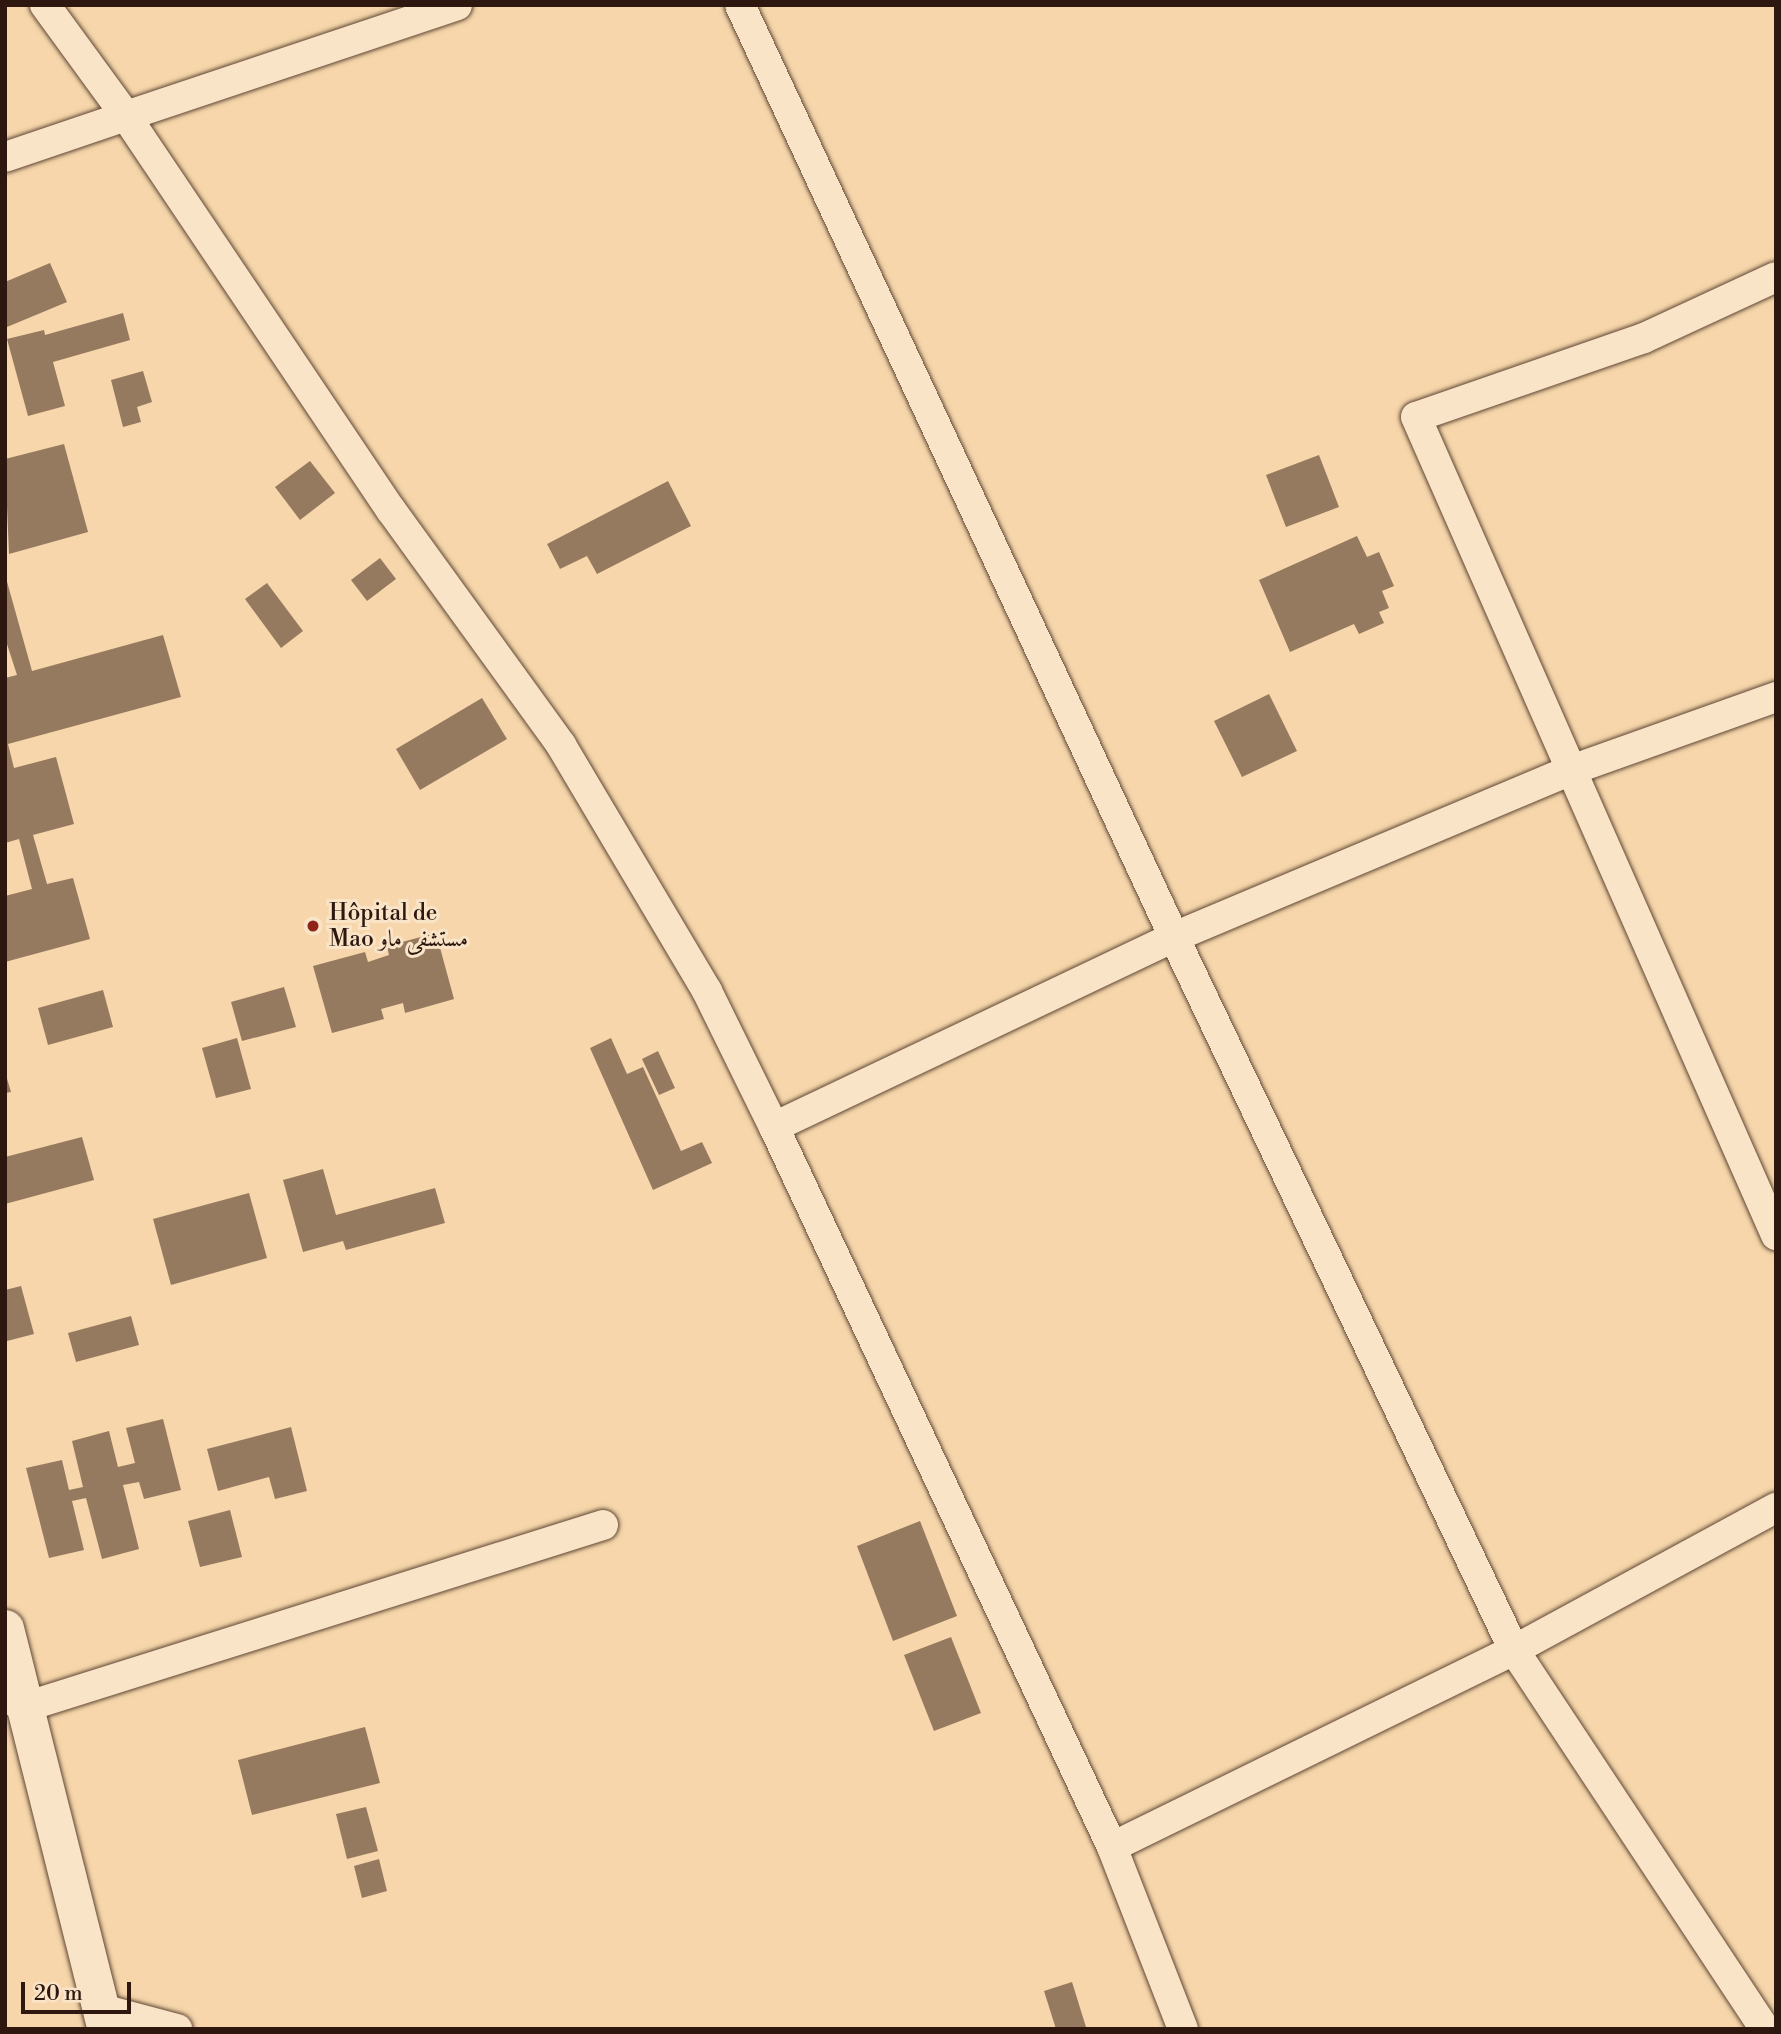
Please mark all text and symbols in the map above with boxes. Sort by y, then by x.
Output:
place label: Hôpital de Mao مستشفى ماو [329,899,468,953]
marker: Hôpital de Mao مستشفى ماو [303,916,323,936]
scale bar [24,1968,135,2012]
text: 20 m [34,1981,83,2007]

